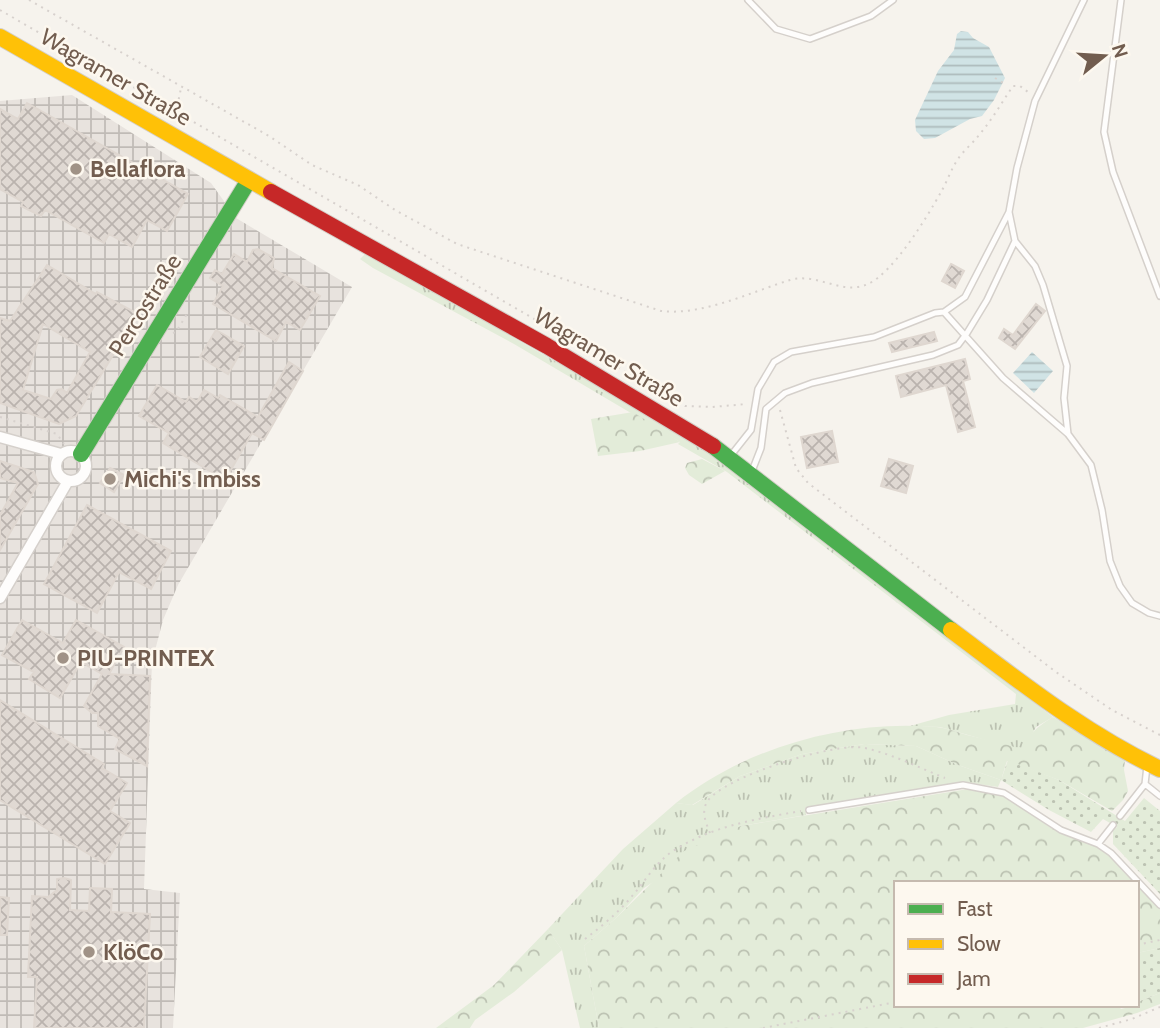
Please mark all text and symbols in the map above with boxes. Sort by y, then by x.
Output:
north arrow [1069,21,1139,91]
street label: Wagramer Straße [35,22,197,132]
text: N [1107,41,1133,61]
place label: Bellaflora [90,155,186,183]
marker: Bellaflora [68,161,84,177]
street label: Percostraße [103,249,187,361]
street label: Wagramer Straße [529,301,689,413]
place label: Michi's Imbiss [124,465,261,493]
marker: Michi's Imbiss [102,471,118,487]
place label: PIU-PRINTEX [77,644,215,672]
marker: PIU-PRINTEX [55,650,71,666]
legend [894,881,1139,1007]
text: Fast [957,896,993,921]
text: Slow [957,931,1001,956]
place label: KlöCo [103,938,163,966]
marker: KlöCo [81,944,97,960]
text: Jam [956,966,991,991]

